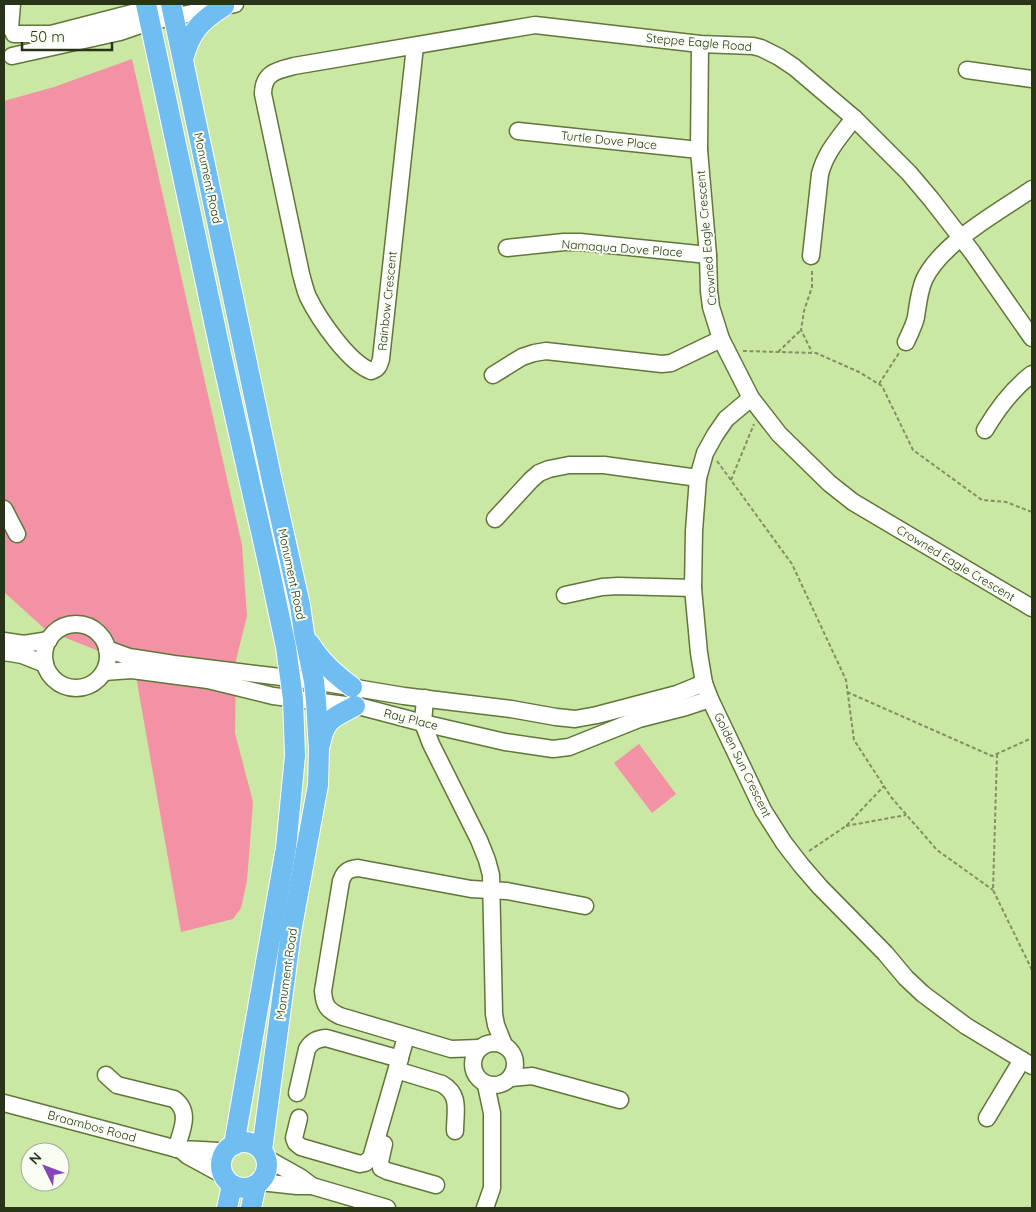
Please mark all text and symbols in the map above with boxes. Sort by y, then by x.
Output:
scale bar [22,20,112,52]
text: 50 m [30,27,65,46]
street label: Steppe Eagle Road [645,30,753,54]
street label: Turtle Dove Place [560,127,658,153]
street label: Monument Road [191,131,225,225]
street label: Crowned Eagle Crescent [693,170,719,306]
street label: Namaqua Dove Place [561,236,683,260]
street label: Rainbow Crescent [374,250,400,352]
street label: Crowned Eagle Crescent [894,522,1018,604]
street label: Monument Road [275,527,309,621]
street label: Ray Place [382,705,440,733]
street label: Golden Sun Crescent [711,710,775,820]
street label: Monument Road [272,927,300,1021]
street label: Braambos Road [46,1107,138,1145]
north arrow [20,1142,70,1192]
text: N [25,1148,45,1168]

